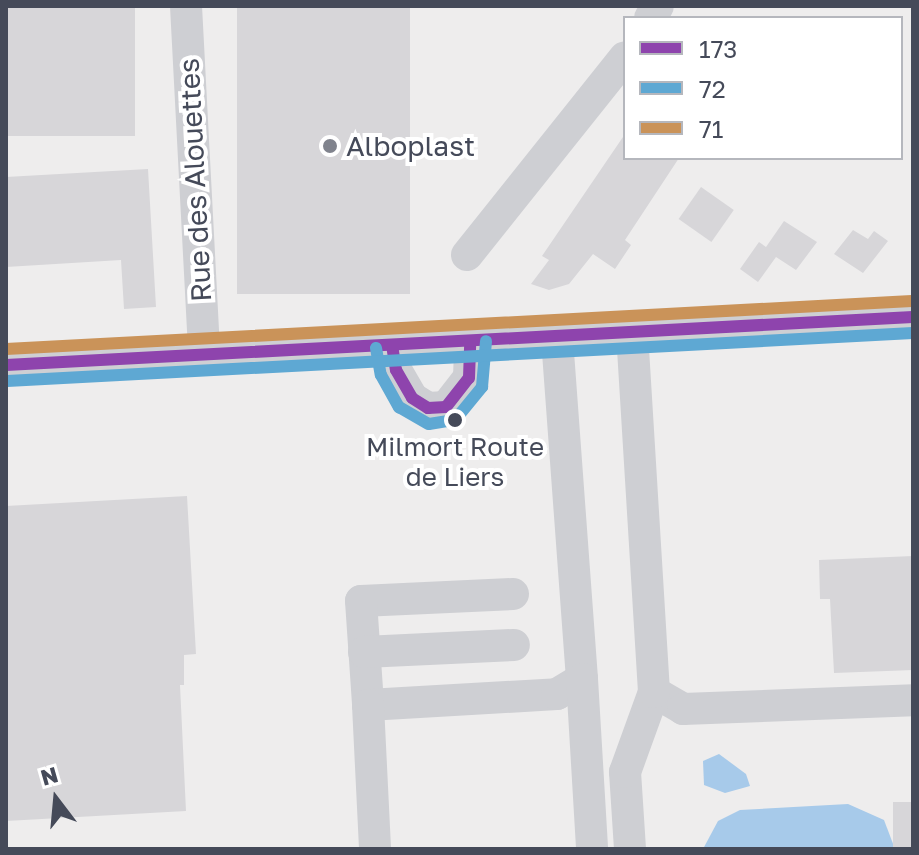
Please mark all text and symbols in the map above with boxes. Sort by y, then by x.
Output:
legend [623,16,903,160]
text: 173 [699,34,737,63]
street label: Rue des Alouettes [172,57,218,303]
text: 72 [699,74,726,103]
text: 71 [699,114,723,143]
place label: Alboplast [346,129,475,163]
marker: Alboplast [321,137,339,155]
marker: Milmort Route de Liers [447,412,463,428]
place label: Milmort Route de Liers [366,431,544,492]
north arrow [16,759,96,839]
text: N [37,760,61,791]

